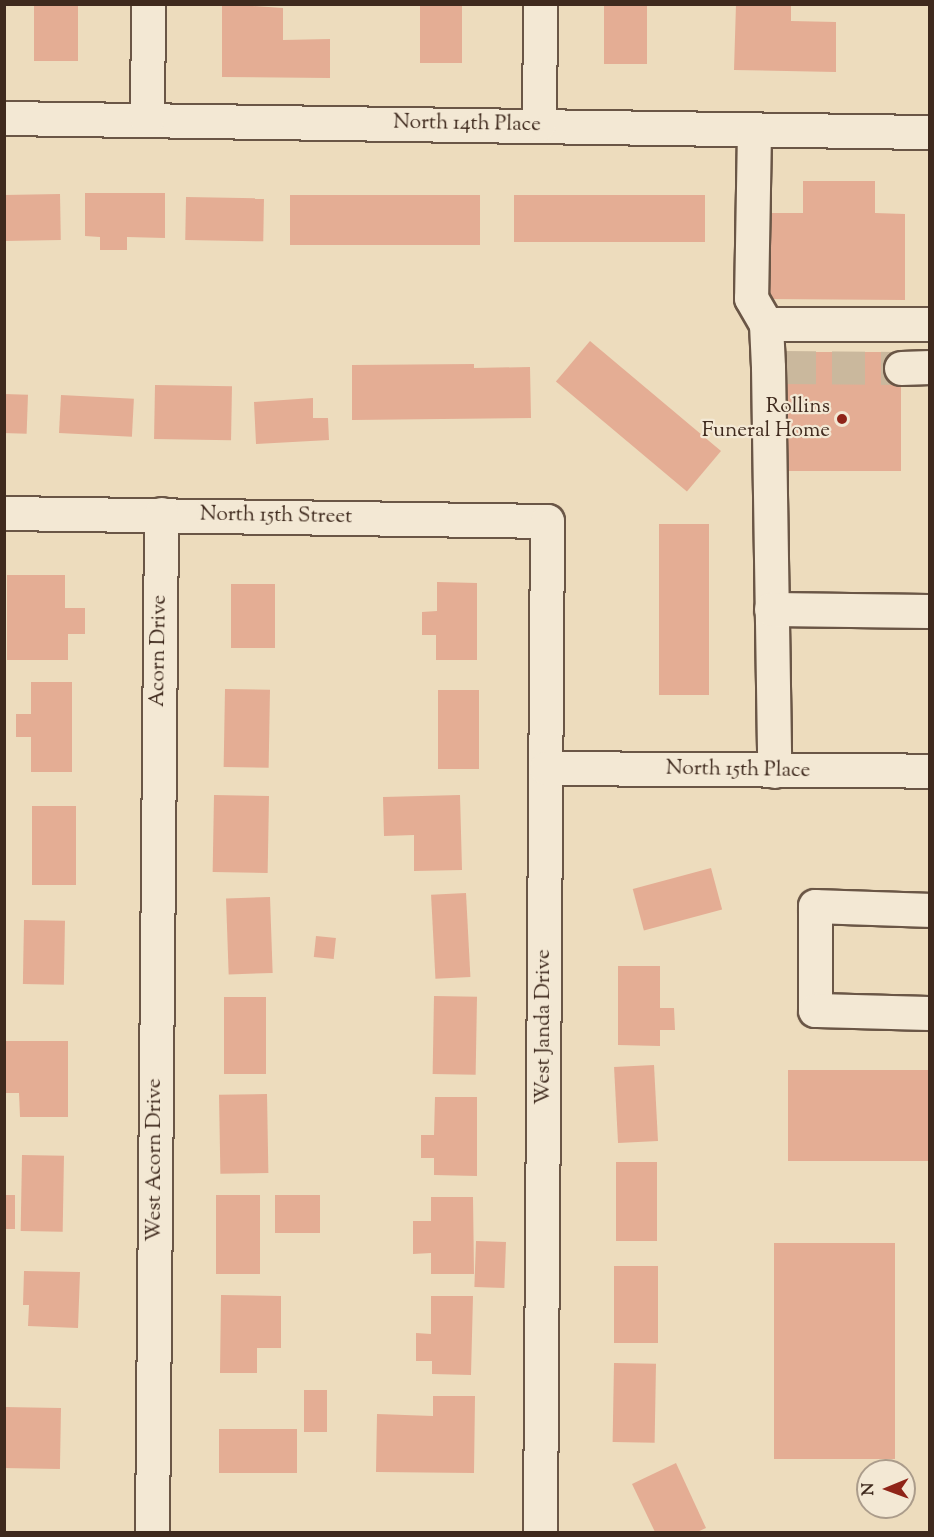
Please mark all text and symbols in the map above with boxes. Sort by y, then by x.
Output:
street label: North 14th Place [393,110,541,138]
place label: Rollins Funeral Home [702,394,830,444]
marker: Rollins Funeral Home [835,412,849,426]
street label: North 15th Street [200,502,352,530]
street label: Acorn Drive [145,595,173,707]
street label: North 15th Place [666,756,810,784]
street label: West Janda Drive [531,949,557,1105]
street label: West Acorn Drive [142,1078,168,1242]
north arrow [856,1459,916,1519]
text: N [858,1483,881,1496]

